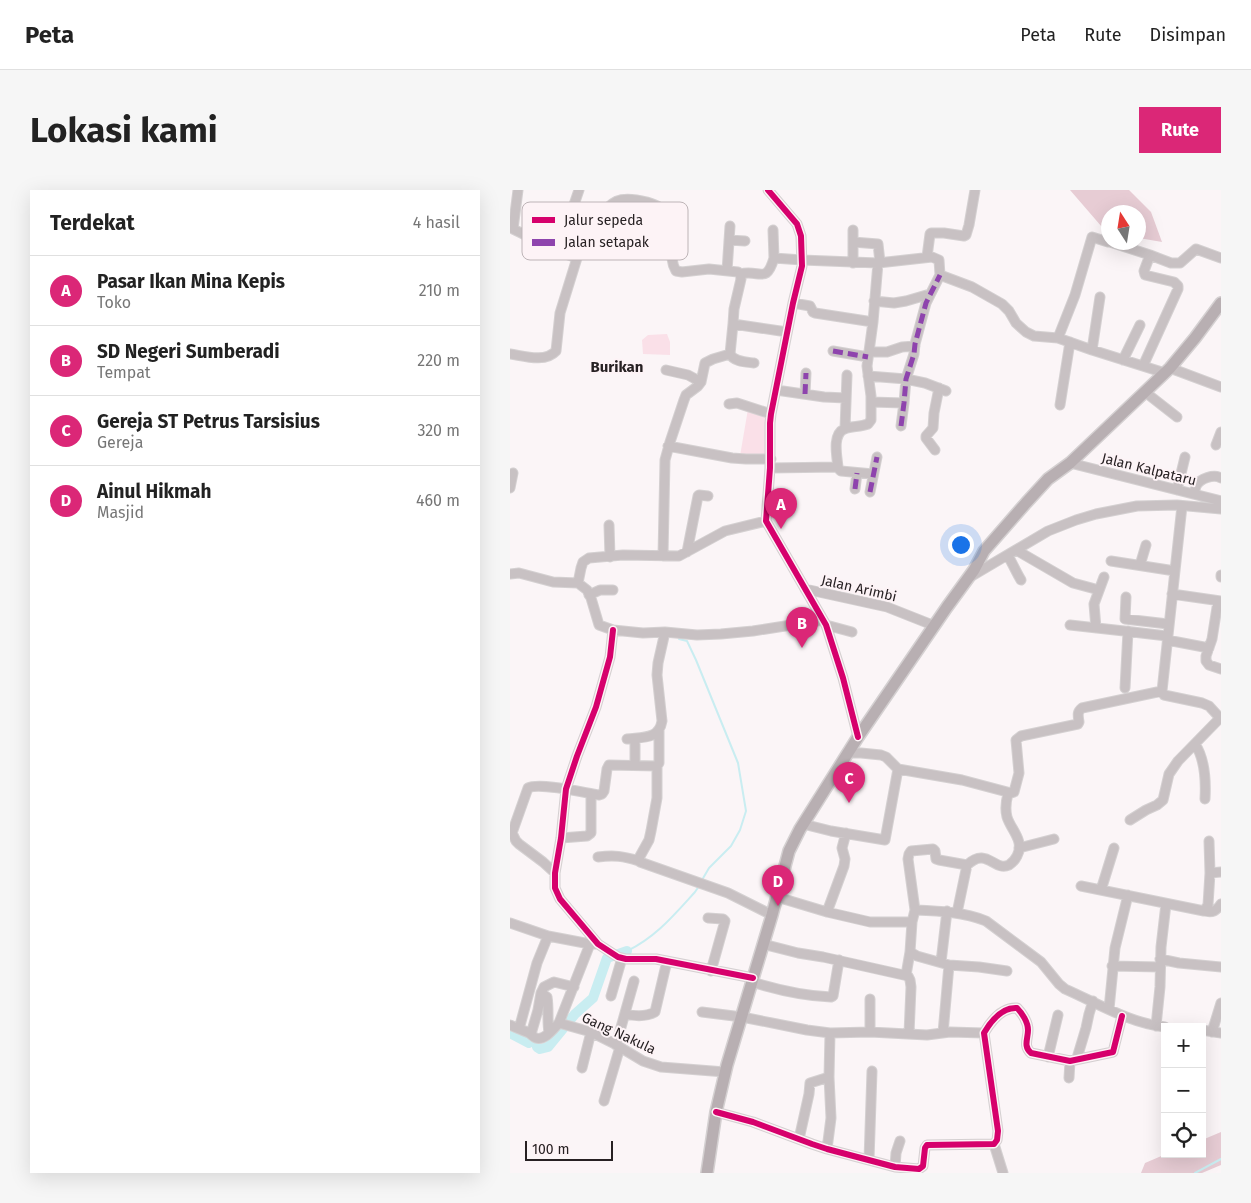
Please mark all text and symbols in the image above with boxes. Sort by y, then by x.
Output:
text: Peta [25,21,74,49]
text: Peta [1020,24,1056,46]
text: Rute [1084,24,1122,46]
text: Disimpan [1150,24,1226,46]
button: Rute [1139,107,1221,153]
text: Lokasi kami [30,109,218,151]
legend [522,202,688,260]
north arrow [1101,205,1146,250]
text: Terdekat [50,210,135,236]
text: Jalur sepeda [564,212,643,229]
text: 4 hasil [413,213,460,232]
text: Jalan setapak [564,234,650,251]
text: Pasar Ikan Mina Kepis [97,270,285,293]
text: A [61,281,71,300]
text: 210 m [419,281,460,300]
text: Toko [97,293,131,312]
text: SD Negeri Sumberadi [97,340,280,363]
text: B [61,351,71,370]
text: 220 m [417,351,460,370]
district label: Burikan [590,358,644,376]
text: Tempat [97,363,151,382]
text: Gereja ST Petrus Tarsisius [97,410,320,433]
text: C [61,421,71,440]
text: 320 m [417,421,460,440]
text: Gereja [97,433,143,452]
street label: Jalan Kalpataru [1100,450,1198,489]
text: Ainul Hikmah [97,480,211,503]
pin: A [765,488,797,529]
text: D [61,491,71,510]
text: 460 m [416,491,460,510]
text: Masjid [97,503,144,522]
your location [948,532,974,558]
street label: Jalan Arimbi [819,572,898,605]
pin: B [786,607,818,648]
pin: C [833,762,865,803]
pin: D [762,865,794,906]
street label: Gang Nakula [579,1009,658,1058]
map controls [1161,1023,1206,1158]
button: + [1161,1023,1206,1068]
button: − [1161,1068,1206,1113]
button: locate [1161,1113,1206,1158]
scale bar [525,1138,612,1161]
text: 100 m [532,1141,569,1158]

